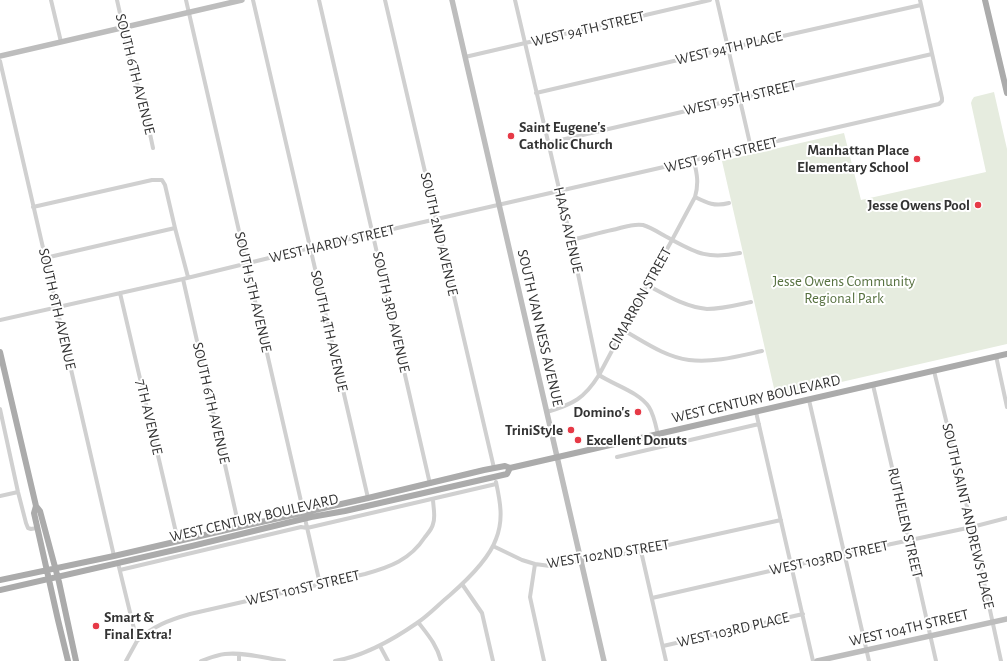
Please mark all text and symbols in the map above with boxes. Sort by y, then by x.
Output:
street label: WEST 94TH STREET [529,7,647,51]
street label: SOUTH 6TH AVENUE [111,12,159,136]
street label: WEST 94TH PLACE [674,27,784,69]
street label: WEST 95TH STREET [682,76,798,120]
place label: Saint Eugene's Catholic Church [519,118,613,153]
marker: Saint Eugene's Catholic Church [506,131,516,141]
street label: WEST 96TH STREET [663,133,779,177]
place label: Manhattan Place Elementary School [797,141,909,176]
marker: Manhattan Place Elementary School [912,154,922,164]
street label: SOUTH 2ND AVENUE [416,170,462,298]
street label: HAAS AVENUE [549,185,587,275]
place label: Jesse Owens Pool [868,196,970,214]
marker: Jesse Owens Pool [973,200,983,210]
street label: WEST HARDY STREET [267,221,397,267]
street label: SOUTH 5TH AVENUE [230,230,276,354]
street label: CIMARRON STREET [604,244,676,354]
street label: SOUTH 8TH AVENUE [34,246,80,372]
street label: SOUTH VAN NESS AVENUE [513,248,567,408]
street label: SOUTH 3RD AVENUE [368,250,414,374]
street label: SOUTH 4TH AVENUE [306,268,352,394]
park label: Jesse Owens Community Regional Park [773,272,915,307]
street label: SOUTH 6TH AVENUE [188,341,234,465]
street label: WEST CENTURY BOULEVARD [670,371,842,427]
street label: 7TH AVENUE [132,377,166,457]
place label: Domino's [573,403,630,421]
marker: Domino's [633,407,643,417]
place label: TriniStyle [505,421,563,439]
street label: SOUTH SAINT ANDREWS PLACE [938,421,998,611]
marker: TriniStyle [566,425,576,435]
place label: Excellent Donuts [586,431,687,449]
marker: Excellent Donuts [573,435,583,445]
street label: RUTHELEN STREET [884,466,926,580]
street label: WEST CENTURY BOULEVARD [168,490,340,546]
street label: WEST 102ND STREET [545,535,671,573]
street label: WEST 103RD STREET [768,537,890,579]
street label: WEST 101ST STREET [244,566,362,610]
street label: WEST 104TH STREET [848,606,970,650]
place label: Smart & Final Extra! [104,608,172,643]
street label: WEST 103RD PLACE [675,608,791,652]
marker: Smart & Final Extra! [91,621,101,631]

